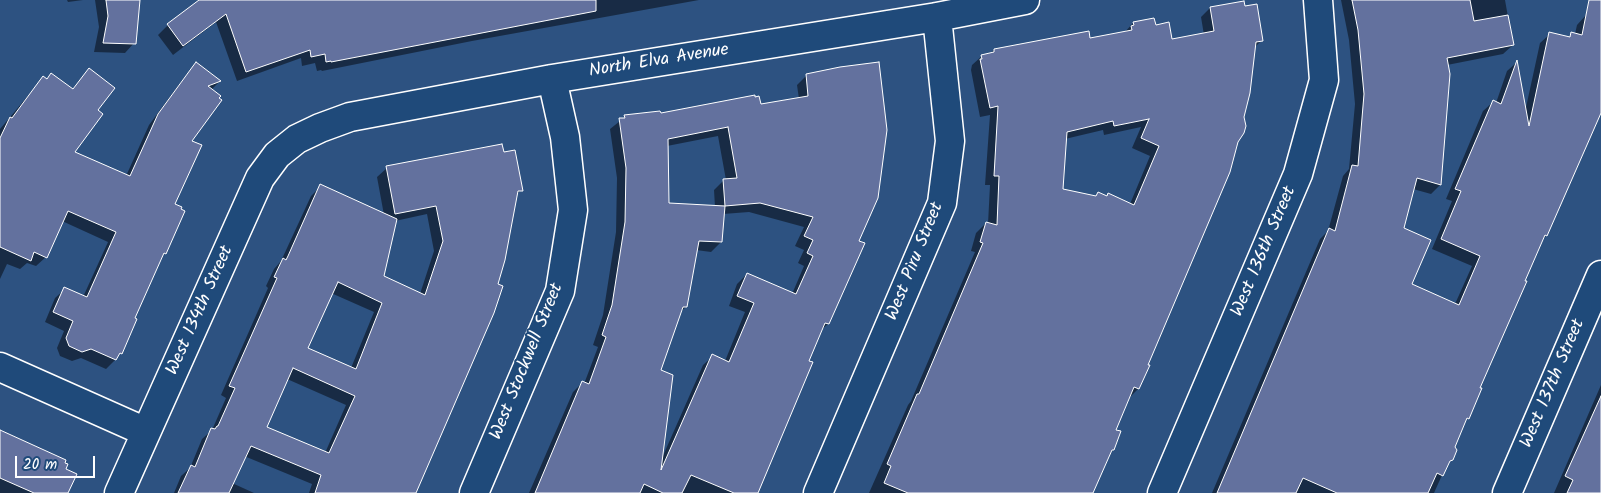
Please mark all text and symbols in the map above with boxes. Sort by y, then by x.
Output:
street label: North Elva Avenue [588,40,730,84]
street label: West 136th Street [1228,184,1302,320]
street label: West Piru Street [882,200,950,324]
street label: West 134th Street [163,243,239,379]
street label: West Stockwell Street [487,281,569,443]
street label: West 137th Street [1517,316,1591,452]
scale bar [18,446,98,478]
text: 20 m [23,453,57,477]

